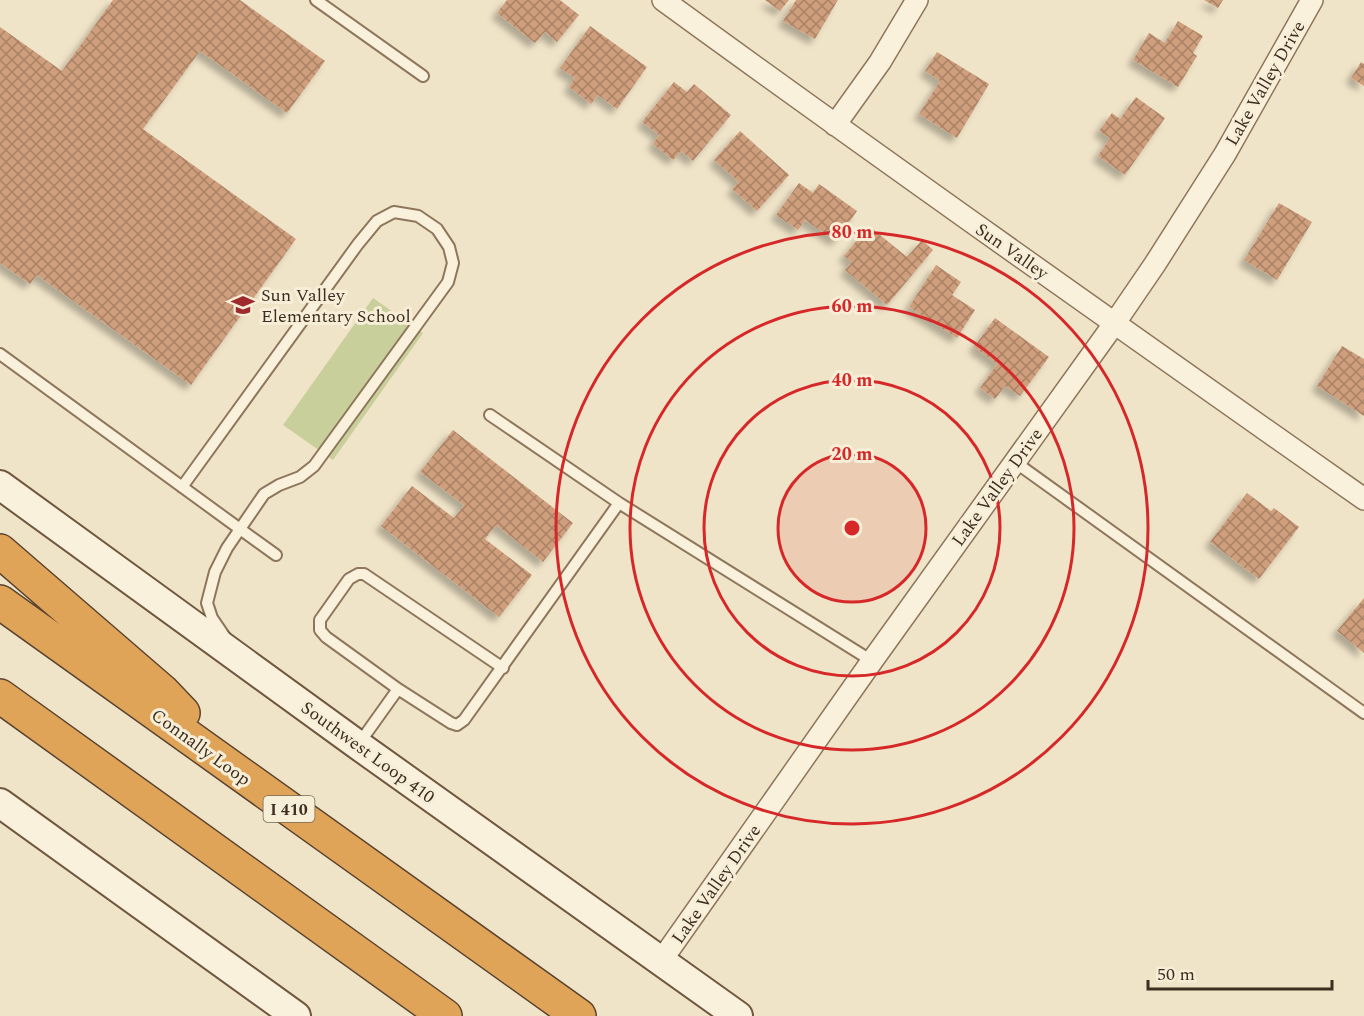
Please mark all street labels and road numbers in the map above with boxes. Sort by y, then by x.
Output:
street label: Lake Valley Drive [1219,16,1312,151]
street label: Sun Valley [970,216,1055,287]
street label: Lake Valley Drive [945,422,1050,552]
street label: Southwest Loop 410 [295,695,440,810]
street label: Connally Loop [145,702,256,793]
road number: I 410 [264,796,314,822]
street label: Lake Valley Drive [665,819,768,950]

